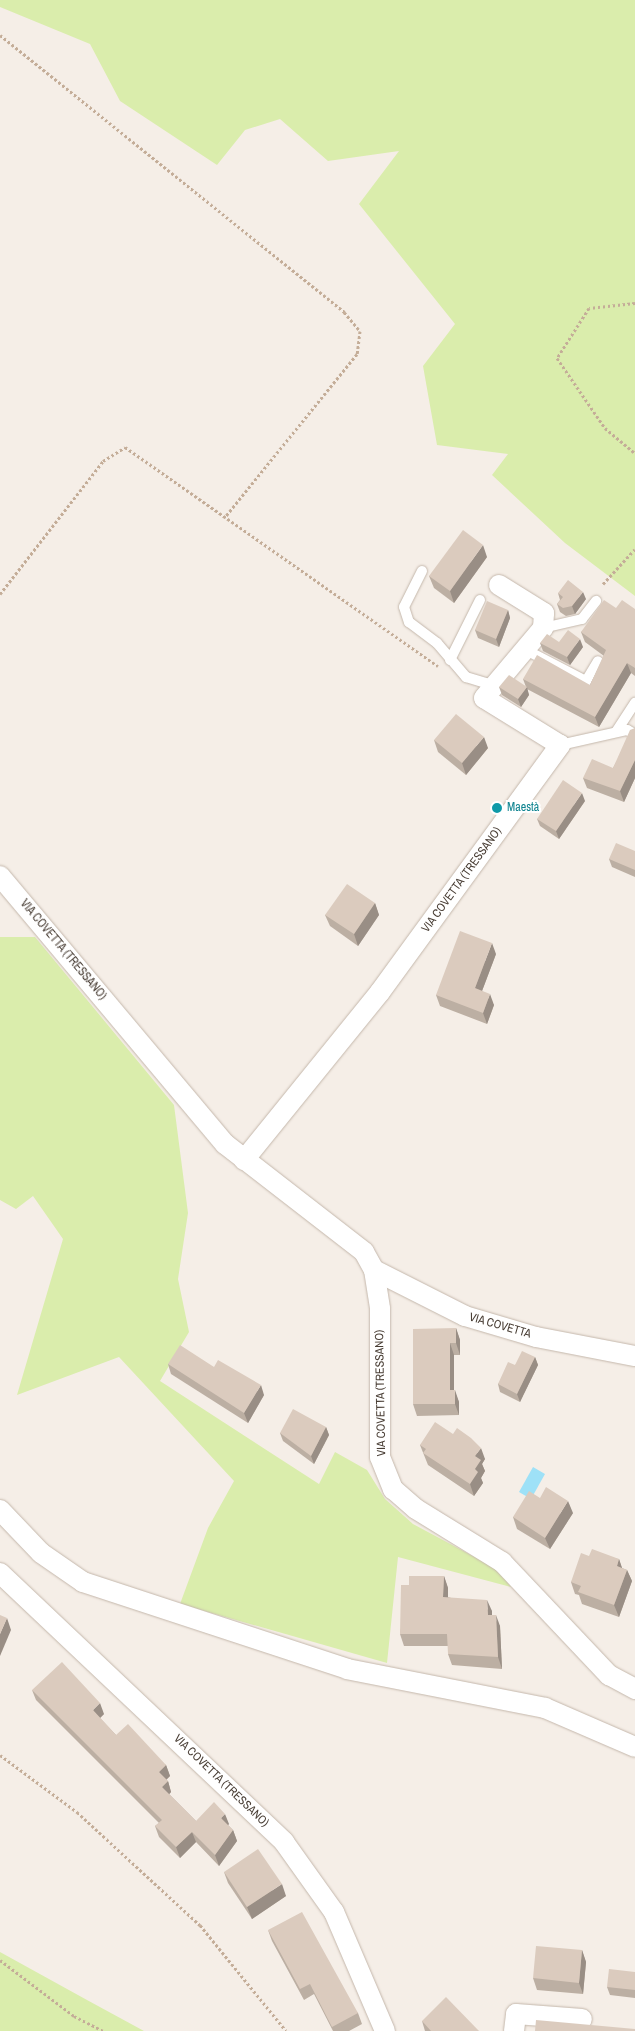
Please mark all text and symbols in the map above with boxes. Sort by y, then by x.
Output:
place label: Maestà [507,801,539,815]
marker: Maestà [491,802,503,814]
street label: VIA COVETTA (TRESSANO) [419,824,505,936]
street label: VIA COVETTA (TRESSANO) [16,896,110,1004]
street label: VIA COVETTA [467,1310,533,1342]
street label: VIA COVETTA (TRESSANO) [373,1329,389,1457]
street label: VIA COVETTA (TRESSANO) [170,1731,272,1831]

